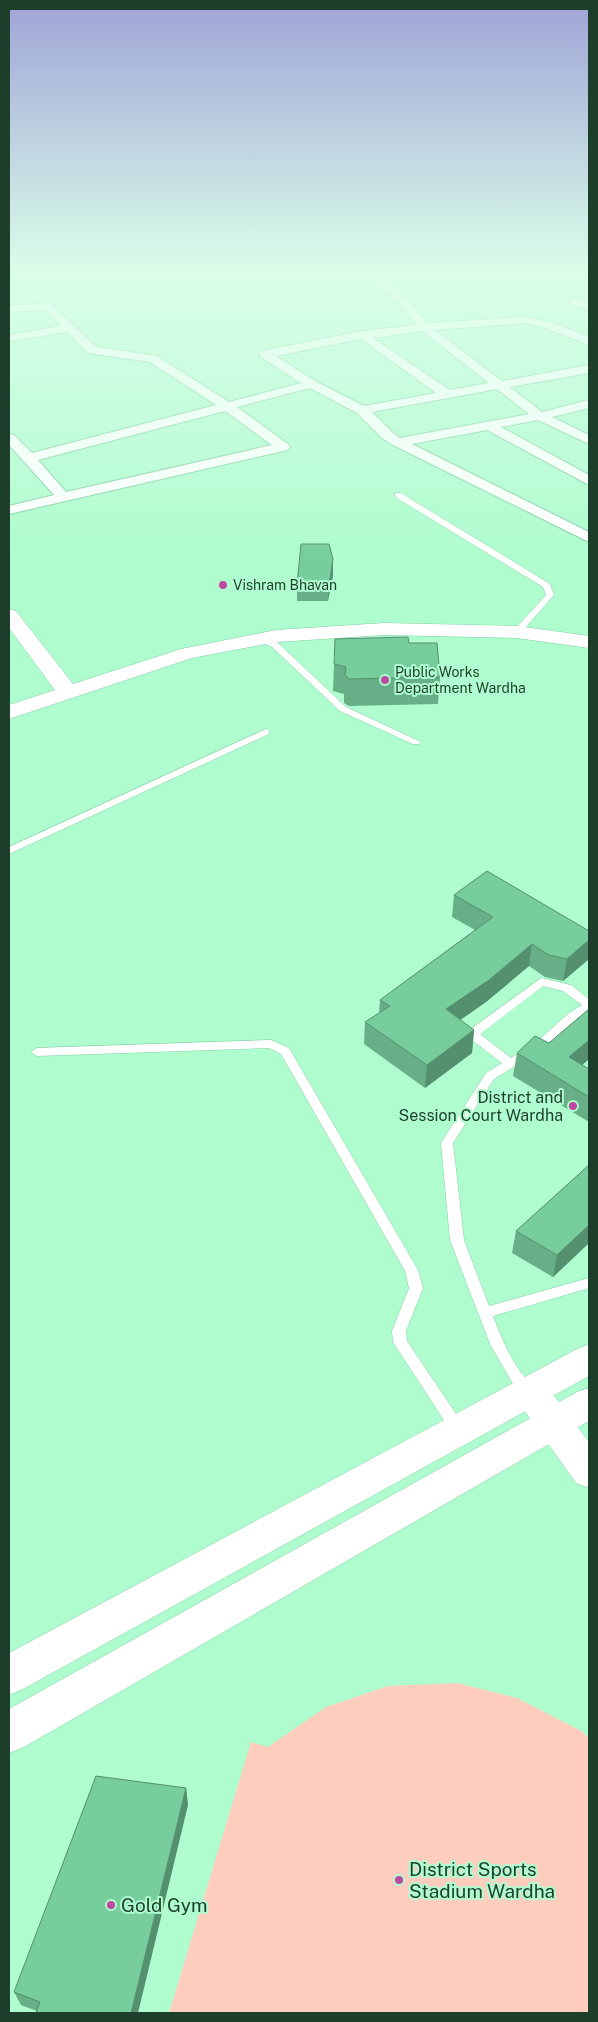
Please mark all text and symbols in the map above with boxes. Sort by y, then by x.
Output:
place label: Vishram Bhavan [233,577,337,593]
marker: Vishram Bhavan [217,579,229,591]
place label: Public Works Department Wardha [395,664,526,696]
marker: Public Works Department Wardha [379,674,391,686]
place label: District and Session Court Wardha [399,1088,563,1125]
marker: District and Session Court Wardha [567,1100,579,1112]
place label: District Sports Stadium Wardha [409,1858,555,1902]
marker: District Sports Stadium Wardha [393,1874,405,1886]
place label: Gold Gym [121,1894,207,1916]
marker: Gold Gym [105,1899,117,1911]

